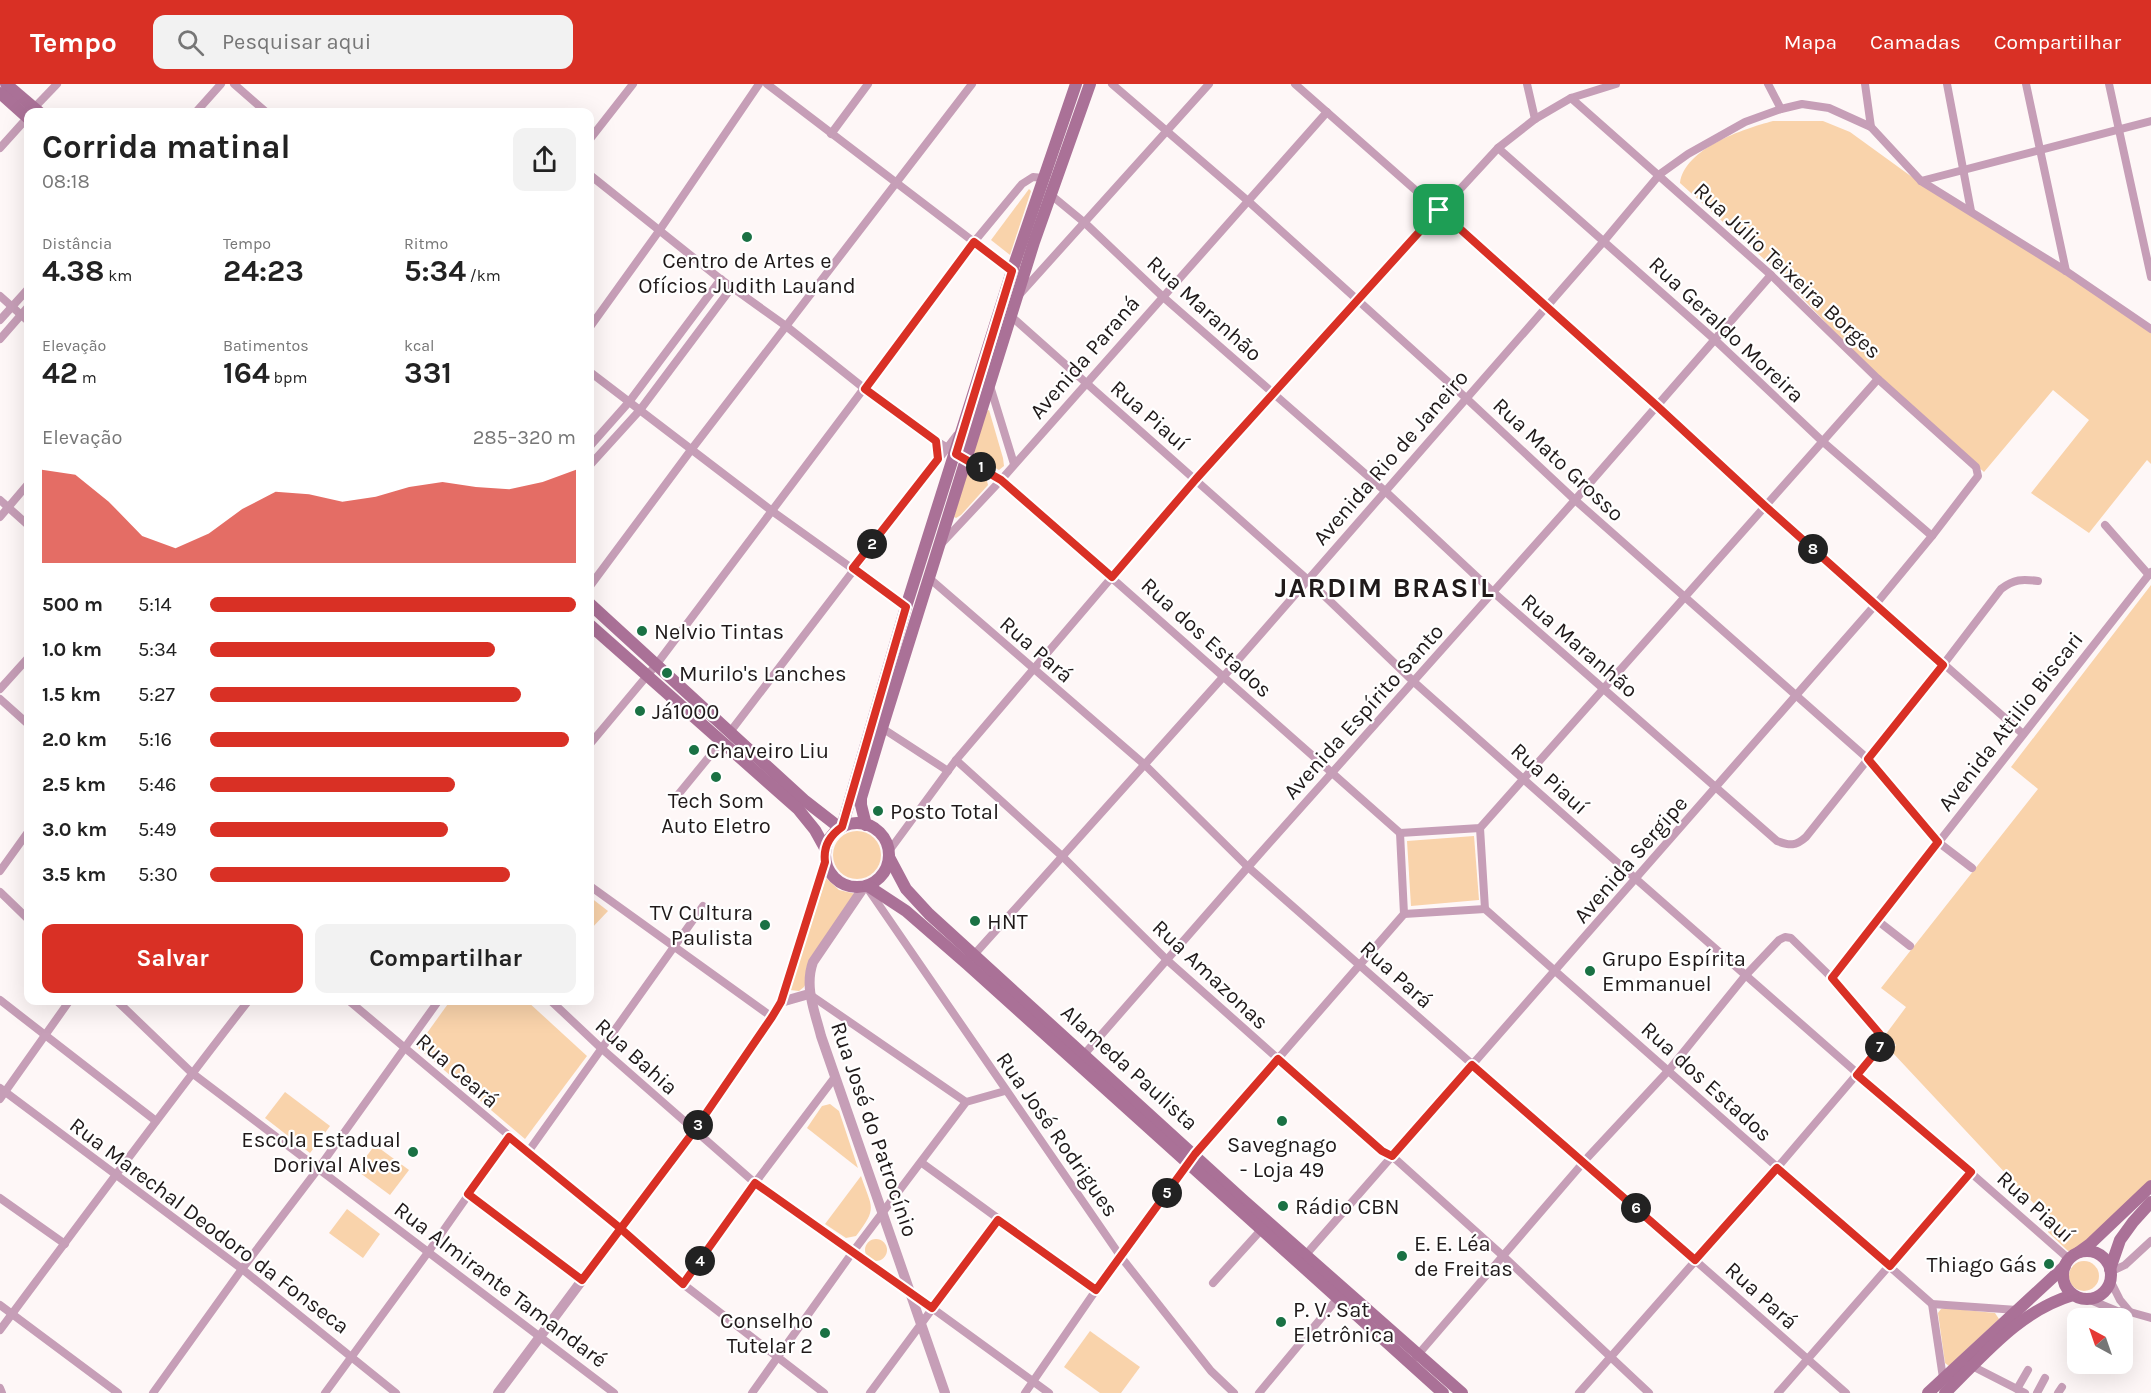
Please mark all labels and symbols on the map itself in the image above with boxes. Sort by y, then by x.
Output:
street label: Rua Júlio Teixeira Borges [1688,177,1886,364]
pin [1413,184,1464,235]
marker: Centro de Artes e Ofícios Judith Lauand [740,230,754,244]
place label: Centro de Artes e Ofícios Judith Lauand [638,248,856,299]
street label: Rua Maranhão [1142,250,1267,367]
street label: Rua Geraldo Moreira [1643,251,1809,408]
street label: Avenida Paraná [1024,291,1145,424]
street label: Avenida Rio de Janeiro [1308,365,1474,551]
street label: Rua Piauí [1105,375,1194,457]
street label: Rua Mato Grosso [1487,392,1629,527]
pin: 1 [966,452,996,482]
pin: 2 [857,529,887,559]
pin: 8 [1798,534,1828,564]
district label: JARDIM BRASIL [1275,571,1495,604]
street label: Rua dos Estados [1136,572,1277,703]
street label: Rua Maranhão [1516,588,1643,703]
street label: Rua Pará [994,611,1078,689]
place label: Nelvio Tintas [654,619,784,645]
street label: Avenida Espírito Santo [1278,619,1449,805]
marker: Nelvio Tintas [635,624,649,638]
street label: Avenida Attilio Biscari [1933,627,2089,816]
place label: Murilo's Lanches [679,661,847,687]
marker: Murilo's Lanches [660,666,674,680]
place label: Já1000 [652,699,719,725]
marker: Já1000 [633,704,647,718]
street label: Rua Piauí [1505,737,1594,820]
place label: Chaveiro Liu [706,738,829,764]
marker: Chaveiro Liu [687,743,701,757]
marker: Tech Som Auto Eletro [709,770,723,784]
place label: Tech Som Auto Eletro [661,788,771,839]
street label: Avenida Sergipe [1568,791,1693,929]
place label: Posto Total [890,799,999,825]
marker: Posto Total [871,804,885,818]
place label: TV Cultura Paulista [650,900,753,951]
place label: HNT [987,909,1028,935]
marker: HNT [968,914,982,928]
street label: Rua Amazonas [1147,914,1274,1035]
marker: TV Cultura Paulista [758,918,772,932]
street label: Rua Pará [1355,935,1438,1014]
place label: Grupo Espírita Emmanuel [1602,946,1746,997]
marker: Grupo Espírita Emmanuel [1583,964,1597,978]
street label: Alameda Paulista [1055,999,1203,1136]
street label: Rua Bahia [590,1013,683,1100]
street label: Rua dos Estados [1636,1016,1777,1147]
street label: Rua José do Patrocínio [825,1018,923,1240]
street label: Rua Ceará [411,1028,504,1114]
pin: 7 [1865,1032,1895,1062]
street label: Rua José Rodrigues [991,1047,1124,1222]
pin: 3 [683,1110,713,1140]
street label: Rua Marechal Deodoro da Fonseca [65,1112,354,1339]
marker: Savegnago - Loja 49 [1275,1114,1289,1128]
place label: Escola Estadual Dorival Alves [241,1127,401,1178]
place label: Savegnago - Loja 49 [1227,1132,1337,1183]
marker: Escola Estadual Dorival Alves [406,1145,420,1159]
street label: Rua Piauí [1991,1165,2080,1248]
pin: 5 [1152,1178,1182,1208]
pin: 6 [1621,1193,1651,1223]
place label: Rádio CBN [1295,1194,1400,1220]
street label: Rua Almirante Tamandaré [389,1196,612,1373]
marker: Rádio CBN [1276,1199,1290,1213]
place label: E. E. Léa de Freitas [1414,1231,1513,1282]
pin: 4 [685,1246,715,1276]
marker: E. E. Léa de Freitas [1395,1249,1409,1263]
place label: Thiago Gás [1927,1252,2037,1278]
street label: Rua Pará [1720,1256,1803,1335]
marker: Thiago Gás [2042,1257,2056,1271]
place label: P. V. Sat Eletrônica [1293,1297,1394,1348]
place label: Conselho Tutelar 2 [720,1308,813,1359]
north arrow [2067,1308,2133,1374]
marker: P. V. Sat Eletrônica [1274,1315,1288,1329]
marker: Conselho Tutelar 2 [818,1326,832,1340]

